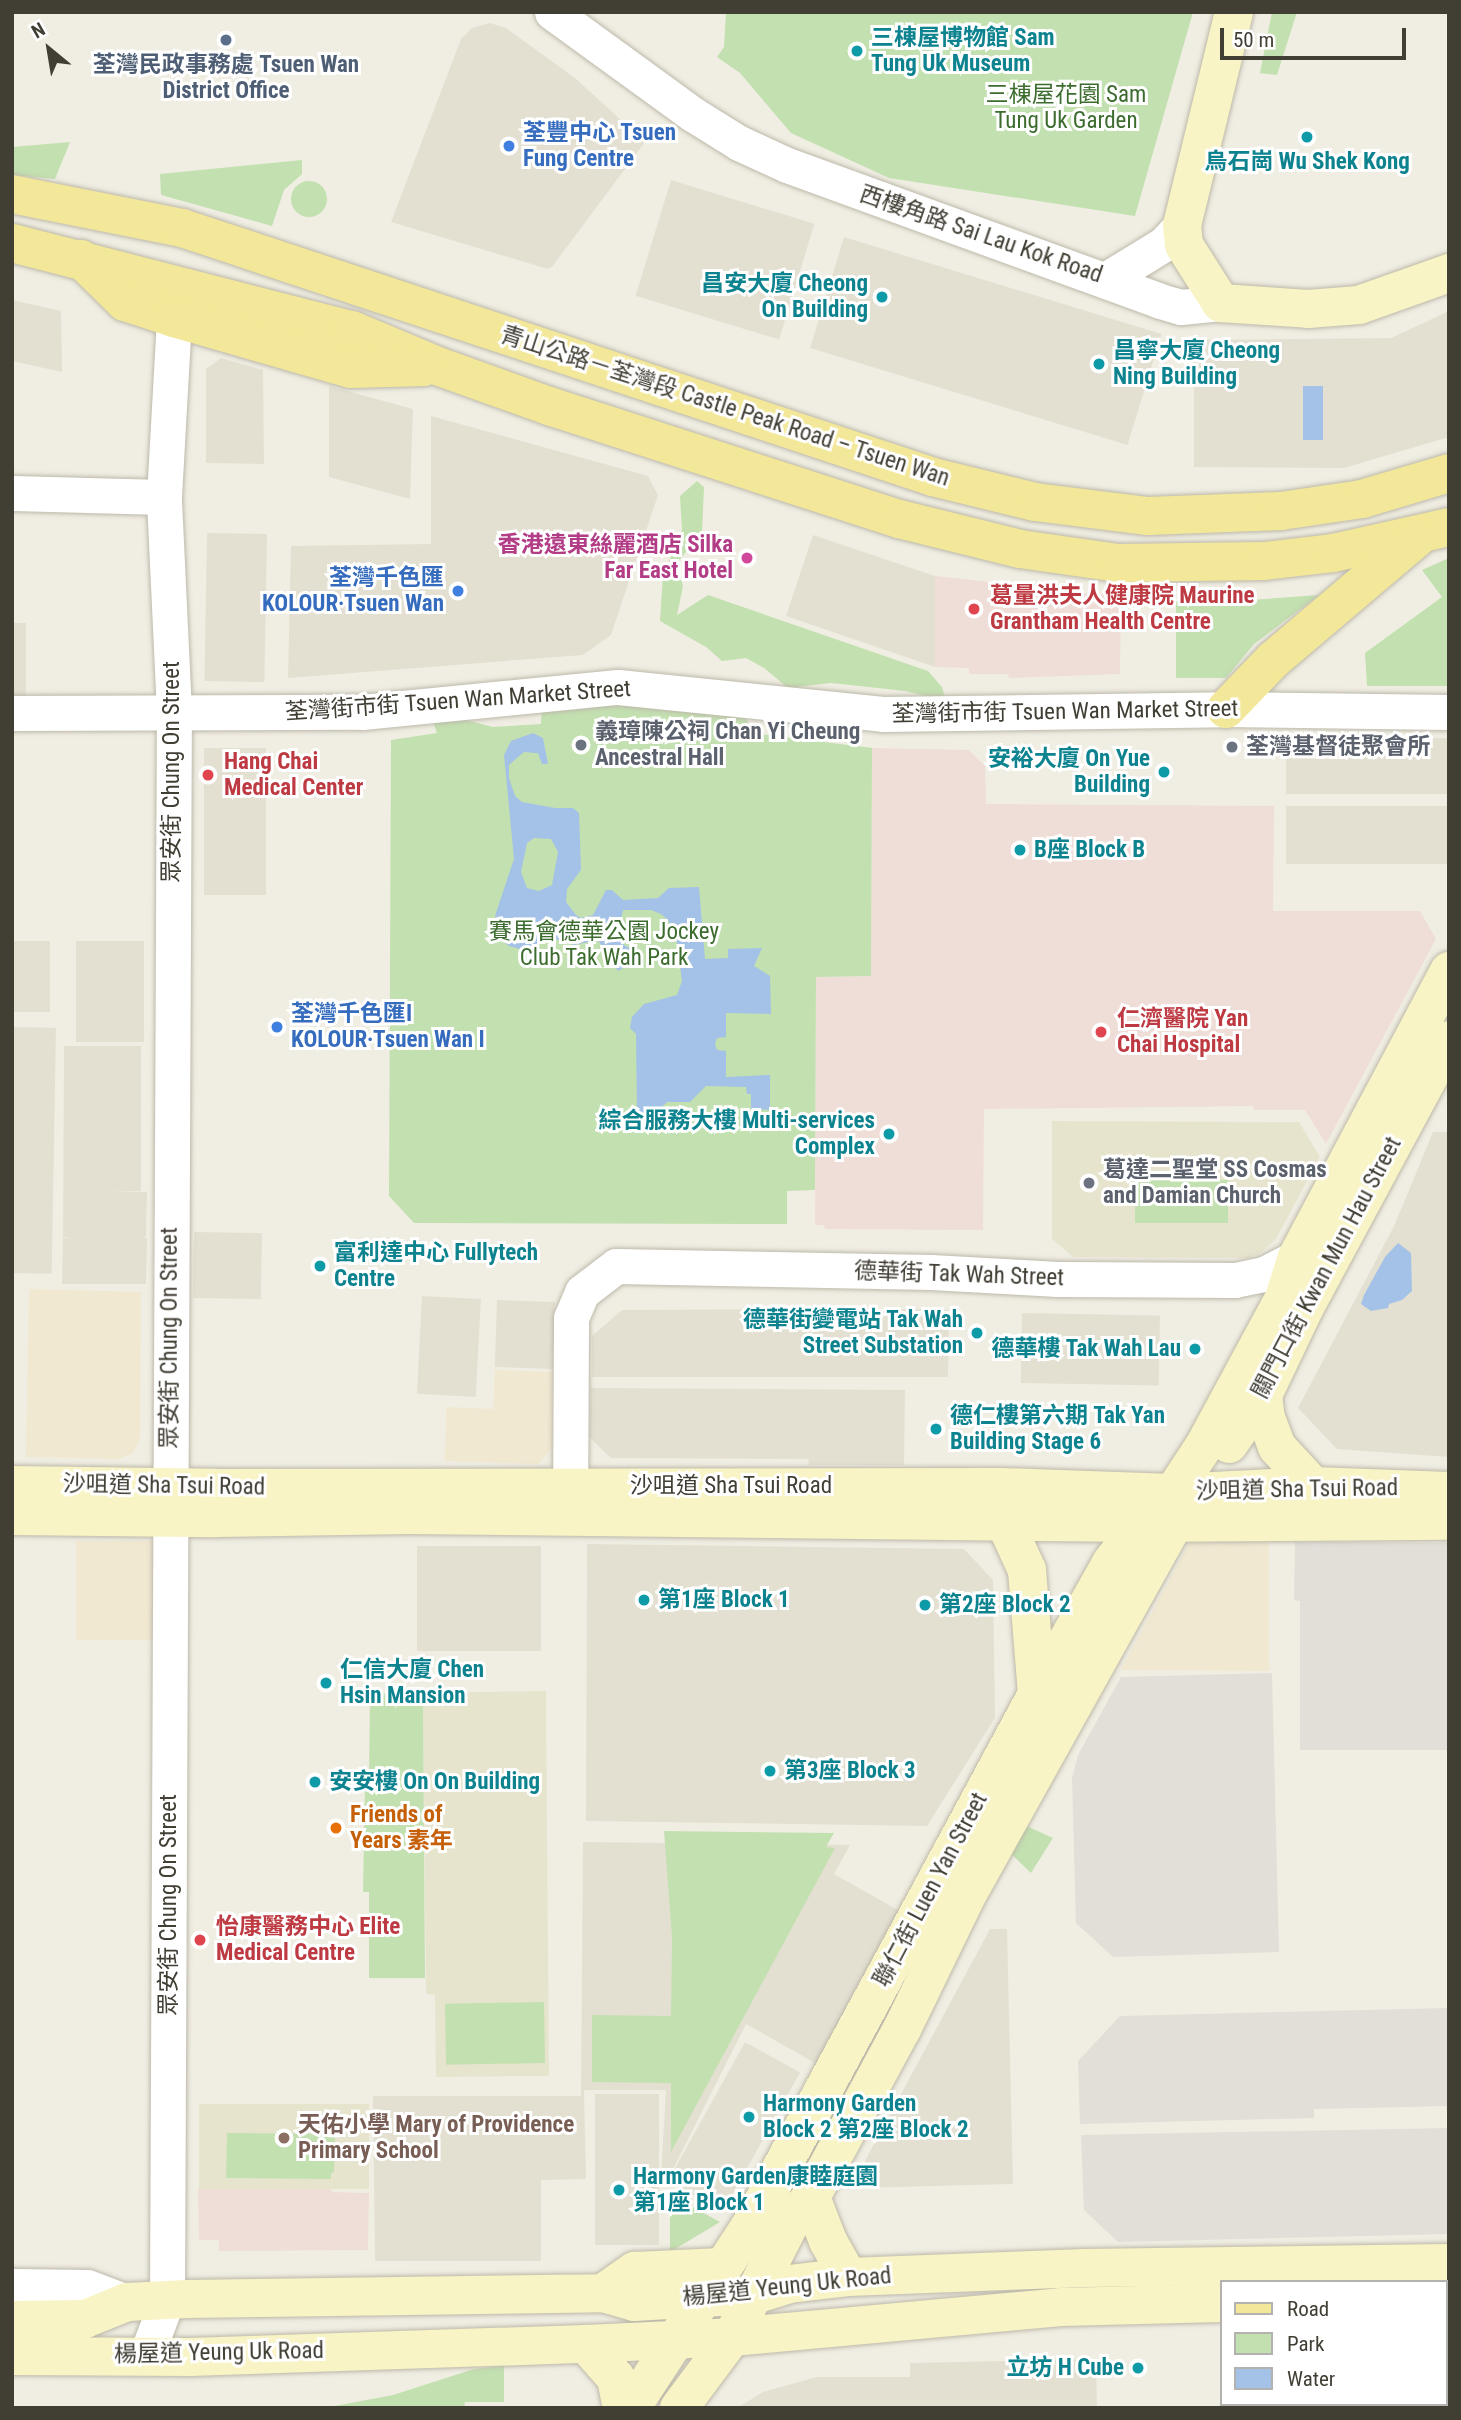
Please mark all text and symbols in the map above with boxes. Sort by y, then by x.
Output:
north arrow [14,14,84,84]
scale bar [1223,14,1408,58]
text: N [27,18,49,43]
place label: 三棟屋博物館 Sam Tung Uk Museum [871,24,1055,78]
text: 50 m [1233,28,1274,52]
marker: 荃灣民政事務處 Tsuen Wan District Office [218,32,234,48]
marker: 三棟屋博物館 Sam Tung Uk Museum [849,43,865,59]
place label: 荃灣民政事務處 Tsuen Wan District Office [93,51,359,105]
park label: 三棟屋花園 Sam Tung Uk Garden [986,81,1146,135]
place label: 荃豐中心 Tsuen Fung Centre [523,119,676,173]
marker: 烏石崗 Wu Shek Kong [1299,129,1315,145]
marker: 荃豐中心 Tsuen Fung Centre [501,138,517,154]
place label: 烏石崗 Wu Shek Kong [1204,148,1410,176]
street label: 西樓角路 Sai Lau Kok Road [856,180,1106,290]
place label: 昌安大廈 Cheong On Building [701,270,868,324]
marker: 昌安大廈 Cheong On Building [874,289,890,305]
street label: 青山公路－荃灣段 Castle Peak Road – Tsuen Wan [497,321,953,493]
place label: 昌寧大廈 Cheong Ning Building [1113,337,1280,391]
marker: 昌寧大廈 Cheong Ning Building [1091,356,1107,372]
place label: 香港遠東絲麗酒店 Silka Far East Hotel [498,531,733,585]
marker: 香港遠東絲麗酒店 Silka Far East Hotel [739,550,755,566]
place label: 荃灣千色匯 KOLOUR‧Tsuen Wan [262,564,444,618]
place label: 葛量洪夫人健康院 Maurine Grantham Health Centre [990,582,1255,636]
marker: 荃灣千色匯 KOLOUR‧Tsuen Wan [450,583,466,599]
marker: 葛量洪夫人健康院 Maurine Grantham Health Centre [964,599,984,619]
street label: 眾安街 Chung On Street [158,661,186,883]
street label: 荃灣街市街 Tsuen Wan Market Street [284,675,632,727]
street label: 荃灣街市街 Tsuen Wan Market Street [891,695,1239,729]
place label: 義璋陳公祠 Chan Yi Cheung Ancestral Hall [595,718,860,772]
place label: 荃灣基督徒聚會所 [1246,733,1430,761]
marker: 義璋陳公祠 Chan Yi Cheung Ancestral Hall [573,737,589,753]
marker: 荃灣基督徒聚會所 [1224,739,1240,755]
place label: 安裕大廈 On Yue Building [988,745,1150,799]
place label: Hang Chai Medical Center [224,748,363,802]
marker: 安裕大廈 On Yue Building [1156,764,1172,780]
marker: Hang Chai Medical Center [198,765,218,785]
place label: B座 Block B [1034,836,1145,864]
marker: B座 Block B [1012,842,1028,858]
park label: 賽馬會德華公園 Jockey Club Tak Wah Park [489,918,719,972]
place label: 荃灣千色匯I KOLOUR‧Tsuen Wan I [291,1000,485,1054]
place label: 仁濟醫院 Yan Chai Hospital [1117,1005,1248,1059]
marker: 荃灣千色匯I KOLOUR‧Tsuen Wan I [269,1019,285,1035]
marker: 仁濟醫院 Yan Chai Hospital [1091,1022,1111,1042]
place label: 綜合服務大樓 Multi-services Complex [599,1107,875,1161]
marker: 綜合服務大樓 Multi-services Complex [881,1126,897,1142]
street label: 關門口街 Kwan Mun Hau Street [1246,1133,1408,1403]
place label: 葛達二聖堂 SS Cosmas and Damian Church [1103,1156,1327,1210]
marker: 葛達二聖堂 SS Cosmas and Damian Church [1081,1175,1097,1191]
street label: 眾安街 Chung On Street [156,1227,184,1449]
place label: 富利達中心 Fullytech Centre [334,1239,538,1293]
marker: 富利達中心 Fullytech Centre [312,1258,328,1274]
street label: 德華街 Tak Wah Street [854,1258,1064,1292]
place label: 德華街變電站 Tak Wah Street Substation [743,1306,963,1360]
marker: 德華街變電站 Tak Wah Street Substation [969,1325,985,1341]
place label: 德華樓 Tak Wah Lau [991,1335,1181,1363]
marker: 德華樓 Tak Wah Lau [1187,1341,1203,1357]
place label: 德仁樓第六期 Tak Yan Building Stage 6 [950,1402,1165,1456]
marker: 德仁樓第六期 Tak Yan Building Stage 6 [928,1421,944,1437]
street label: 沙咀道 Sha Tsui Road [62,1470,266,1502]
street label: 沙咀道 Sha Tsui Road [630,1472,832,1500]
street label: 沙咀道 Sha Tsui Road [1195,1474,1399,1506]
place label: 第1座 Block 1 [658,1586,790,1614]
place label: 第2座 Block 2 [939,1591,1071,1619]
marker: 第1座 Block 1 [636,1592,652,1608]
marker: 第2座 Block 2 [917,1597,933,1613]
place label: 仁信大廈 Chen Hsin Mansion [340,1656,484,1710]
marker: 仁信大廈 Chen Hsin Mansion [318,1675,334,1691]
place label: 第3座 Block 3 [784,1757,916,1785]
marker: 第3座 Block 3 [762,1763,778,1779]
place label: 安安樓 On On Building [329,1768,540,1796]
marker: 安安樓 On On Building [307,1774,323,1790]
street label: 聯仁街 Luen Yan Street [868,1788,994,1992]
street label: 眾安街 Chung On Street [155,1794,183,2016]
place label: Friends of Years 素年 [350,1801,453,1855]
marker: Friends of Years 素年 [328,1820,344,1836]
place label: 怡康醫務中心 Elite Medical Centre [216,1913,400,1967]
marker: 怡康醫務中心 Elite Medical Centre [190,1930,210,1950]
place label: Harmony Garden Block 2 第2座 Block 2 [763,2090,969,2144]
marker: Harmony Garden Block 2 第2座 Block 2 [741,2109,757,2125]
place label: 天佑小學 Mary of Providence Primary School [298,2111,574,2165]
marker: 天佑小學 Mary of Providence Primary School [276,2130,292,2146]
place label: Harmony Garden康睦庭園 第1座 Block 1 [633,2163,878,2217]
marker: Harmony Garden康睦庭園 第1座 Block 1 [611,2182,627,2198]
street label: 楊屋道 Yeung Uk Road [681,2262,893,2312]
legend [1220,2280,1447,2406]
text: Road [1287,2297,1329,2321]
text: Park [1287,2332,1324,2356]
street label: 楊屋道 Yeung Uk Road [114,2337,324,2369]
place label: 立坊 H Cube [1006,2354,1124,2382]
marker: 立坊 H Cube [1130,2360,1146,2376]
text: Water [1287,2367,1335,2391]

